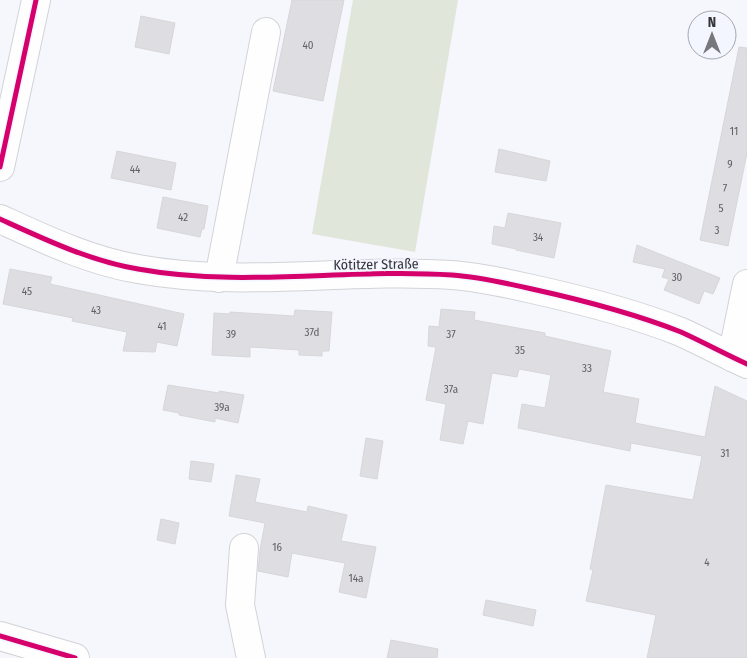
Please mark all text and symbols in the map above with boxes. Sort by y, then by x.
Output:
north arrow [687,10,737,60]
text: N [708,14,716,31]
house number: 40 [302,39,314,52]
house number: 11 [730,125,738,138]
house number: 9 [727,158,733,171]
house number: 44 [130,163,141,176]
house number: 7 [723,182,728,195]
house number: 5 [718,202,724,215]
house number: 42 [178,211,188,224]
house number: 3 [715,224,720,237]
house number: 34 [533,231,544,244]
street label: Kötitzer Straße [333,255,419,274]
house number: 30 [672,271,683,284]
house number: 45 [22,285,32,298]
house number: 43 [91,304,101,317]
house number: 41 [157,320,167,333]
house number: 37d [305,326,319,339]
house number: 39 [226,328,236,341]
house number: 37 [446,328,456,341]
house number: 35 [515,344,525,357]
house number: 33 [582,362,592,375]
house number: 37a [444,383,458,396]
house number: 39a [214,401,230,414]
house number: 31 [721,447,730,460]
house number: 16 [272,541,282,554]
house number: 4 [704,556,710,569]
house number: 14a [348,572,364,585]

